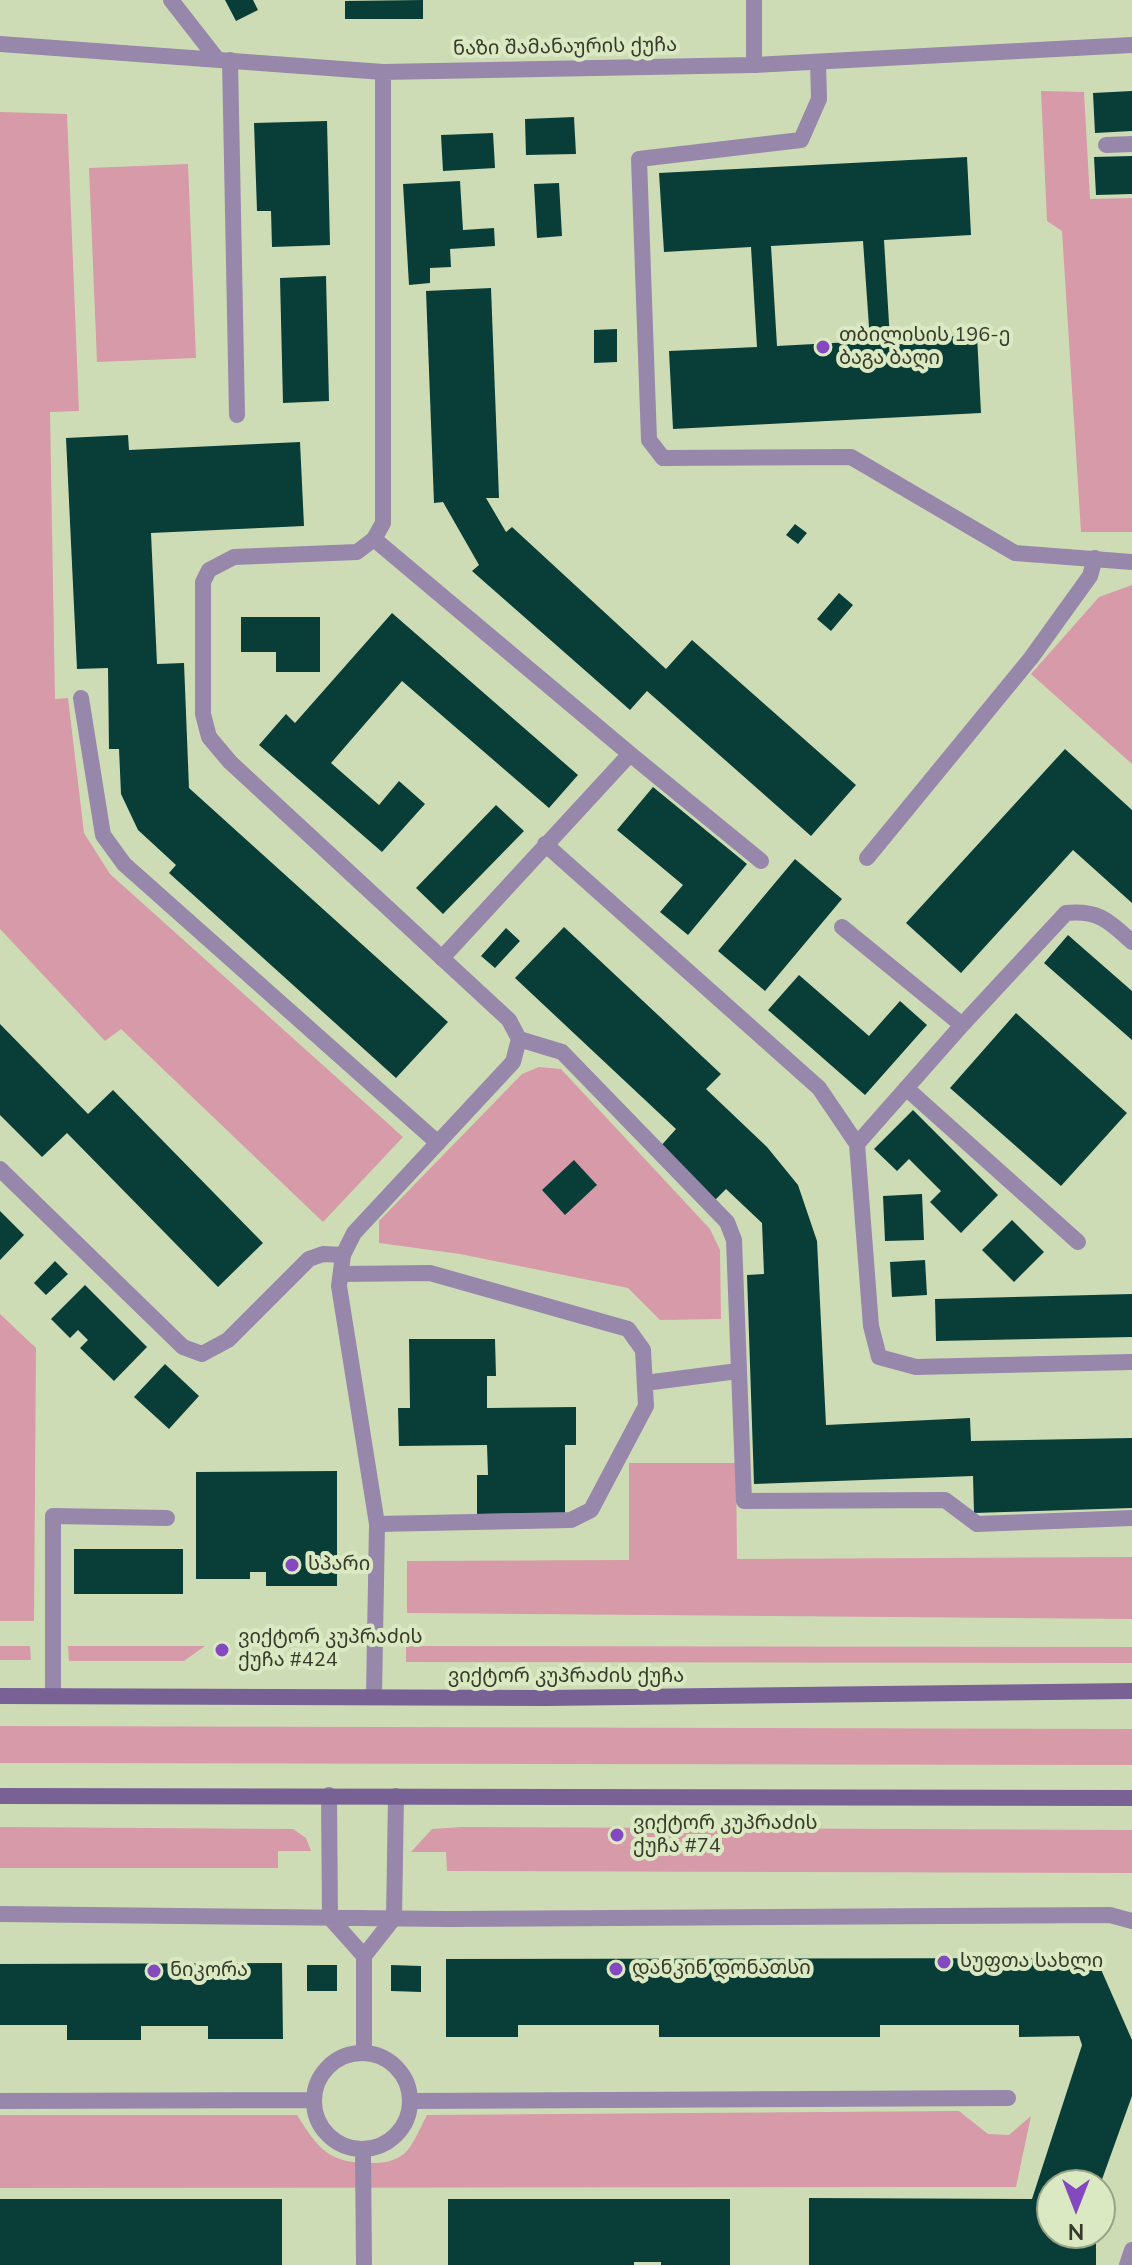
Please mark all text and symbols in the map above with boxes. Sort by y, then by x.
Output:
street label: ნაზი შამანაურის ქუჩა [453,34,677,62]
place label: თბილისის 196-ე ბაგა ბაღი [839,324,1011,371]
marker: თბილისის 196-ე ბაგა ბაღი [814,338,832,356]
place label: სპარი [308,1553,370,1577]
marker: სპარი [283,1556,301,1574]
place label: ვიქტორ კუპრაძის ქუჩა #424 [238,1626,422,1673]
marker: ვიქტორ კუპრაძის ქუჩა #424 [213,1641,231,1659]
street label: ვიქტორ კუპრაძის ქუჩა [448,1665,684,1689]
place label: ვიქტორ კუპრაძის ქუჩა #74 [633,1812,817,1859]
marker: ვიქტორ კუპრაძის ქუჩა #74 [608,1826,626,1844]
place label: სუფთა სახლი [960,1950,1103,1974]
marker: სუფთა სახლი [935,1953,953,1971]
place label: დანკინ დონათსი [632,1957,811,1981]
place label: ნიკორა [170,1959,248,1983]
marker: დანკინ დონათსი [607,1960,625,1978]
marker: ნიკორა [145,1962,163,1980]
north arrow [1036,2169,1116,2249]
text: N [1068,2216,1084,2246]

